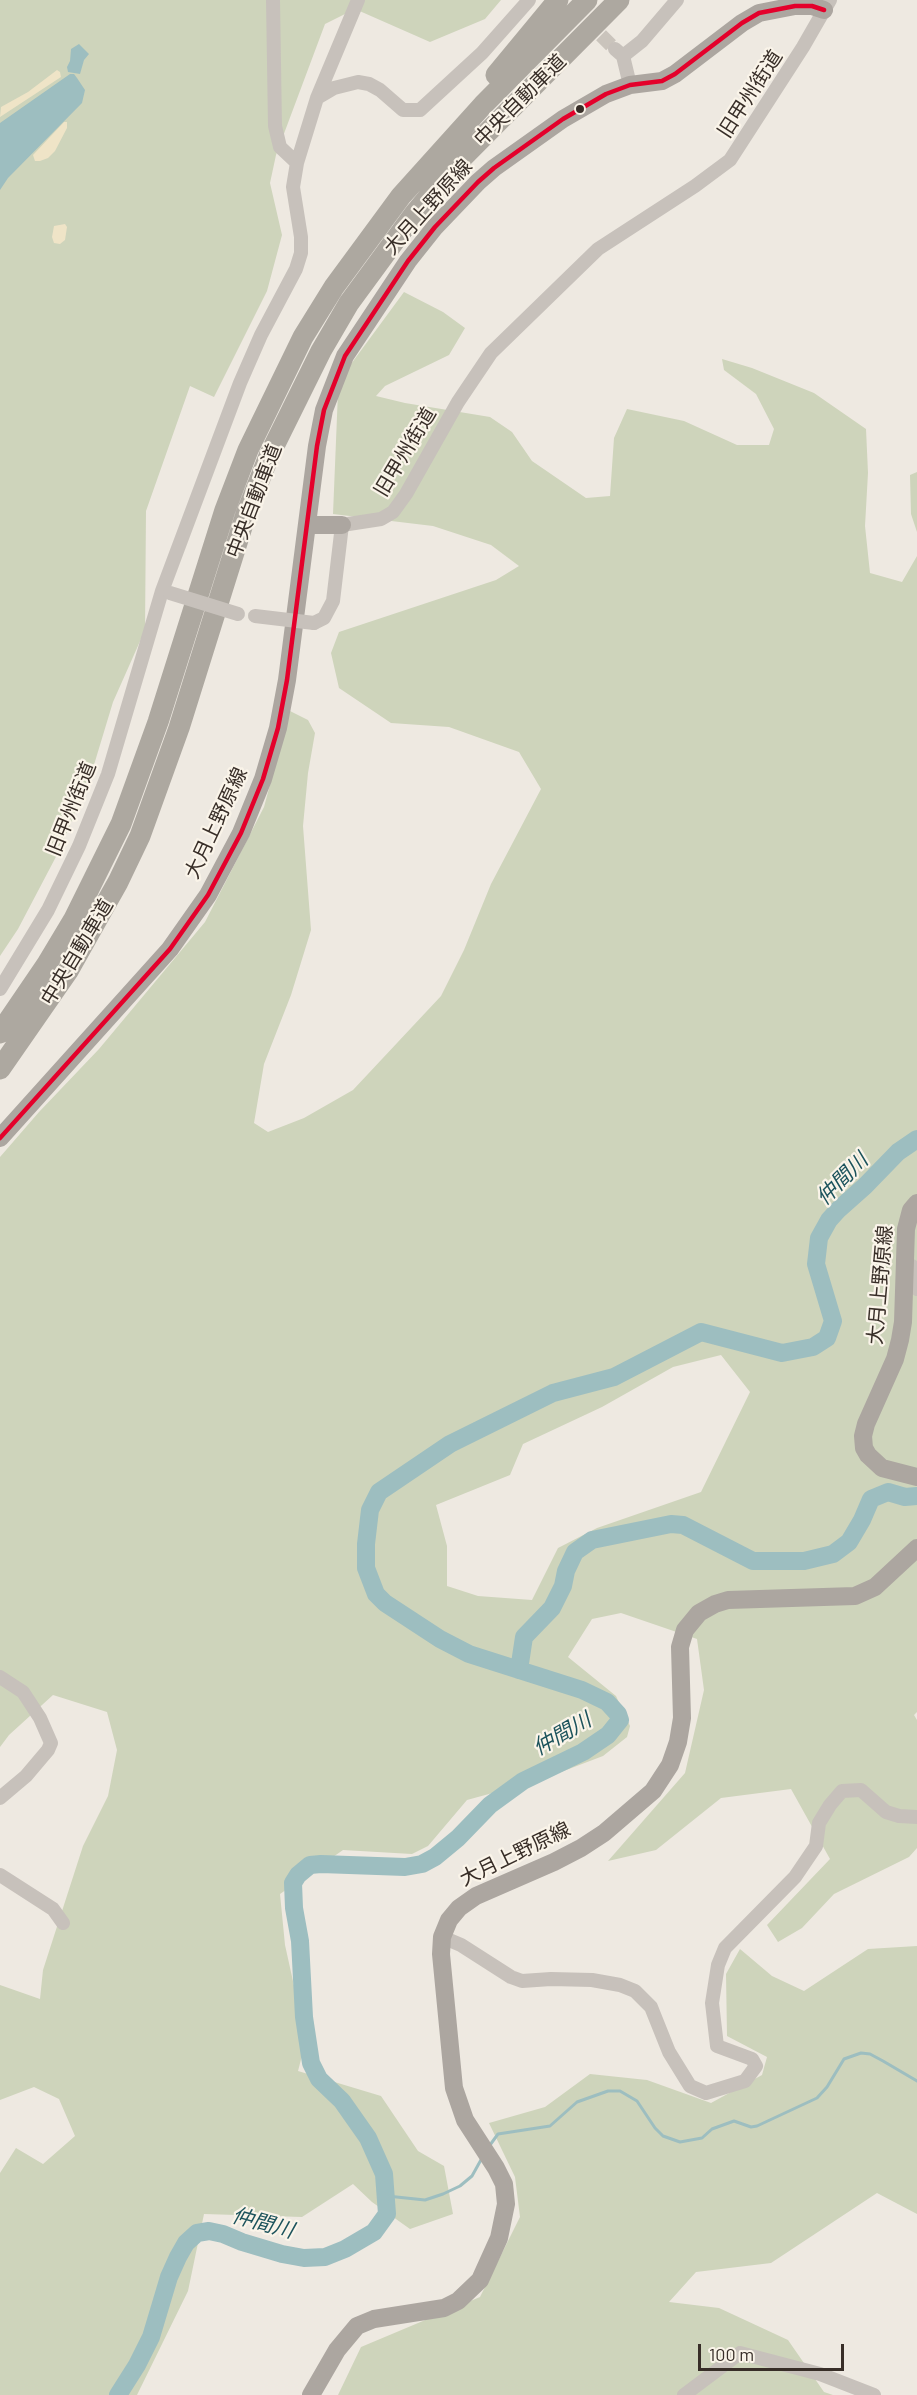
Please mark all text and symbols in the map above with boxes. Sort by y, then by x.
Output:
street label: 旧甲州街道 [713,46,787,142]
street label: 中央自動車道 [469,49,571,151]
unlabelled marker [574,103,586,115]
street label: 大月上野原線 [379,154,477,260]
street label: 旧甲州街道 [369,403,441,501]
street label: 中央自動車道 [221,441,287,561]
street label: 旧甲州街道 [41,758,101,860]
street label: 大月上野原線 [180,764,252,882]
street label: 中央自動車道 [36,894,118,1010]
water label: 仲間川 [811,1148,873,1210]
street label: 大月上野原線 [863,1224,897,1346]
water label: 仲間川 [528,1707,596,1761]
street label: 大月上野原線 [456,1817,574,1891]
water label: 仲間川 [229,2203,297,2243]
scale bar [701,2332,846,2370]
text: 100 m [709,2343,754,2365]

